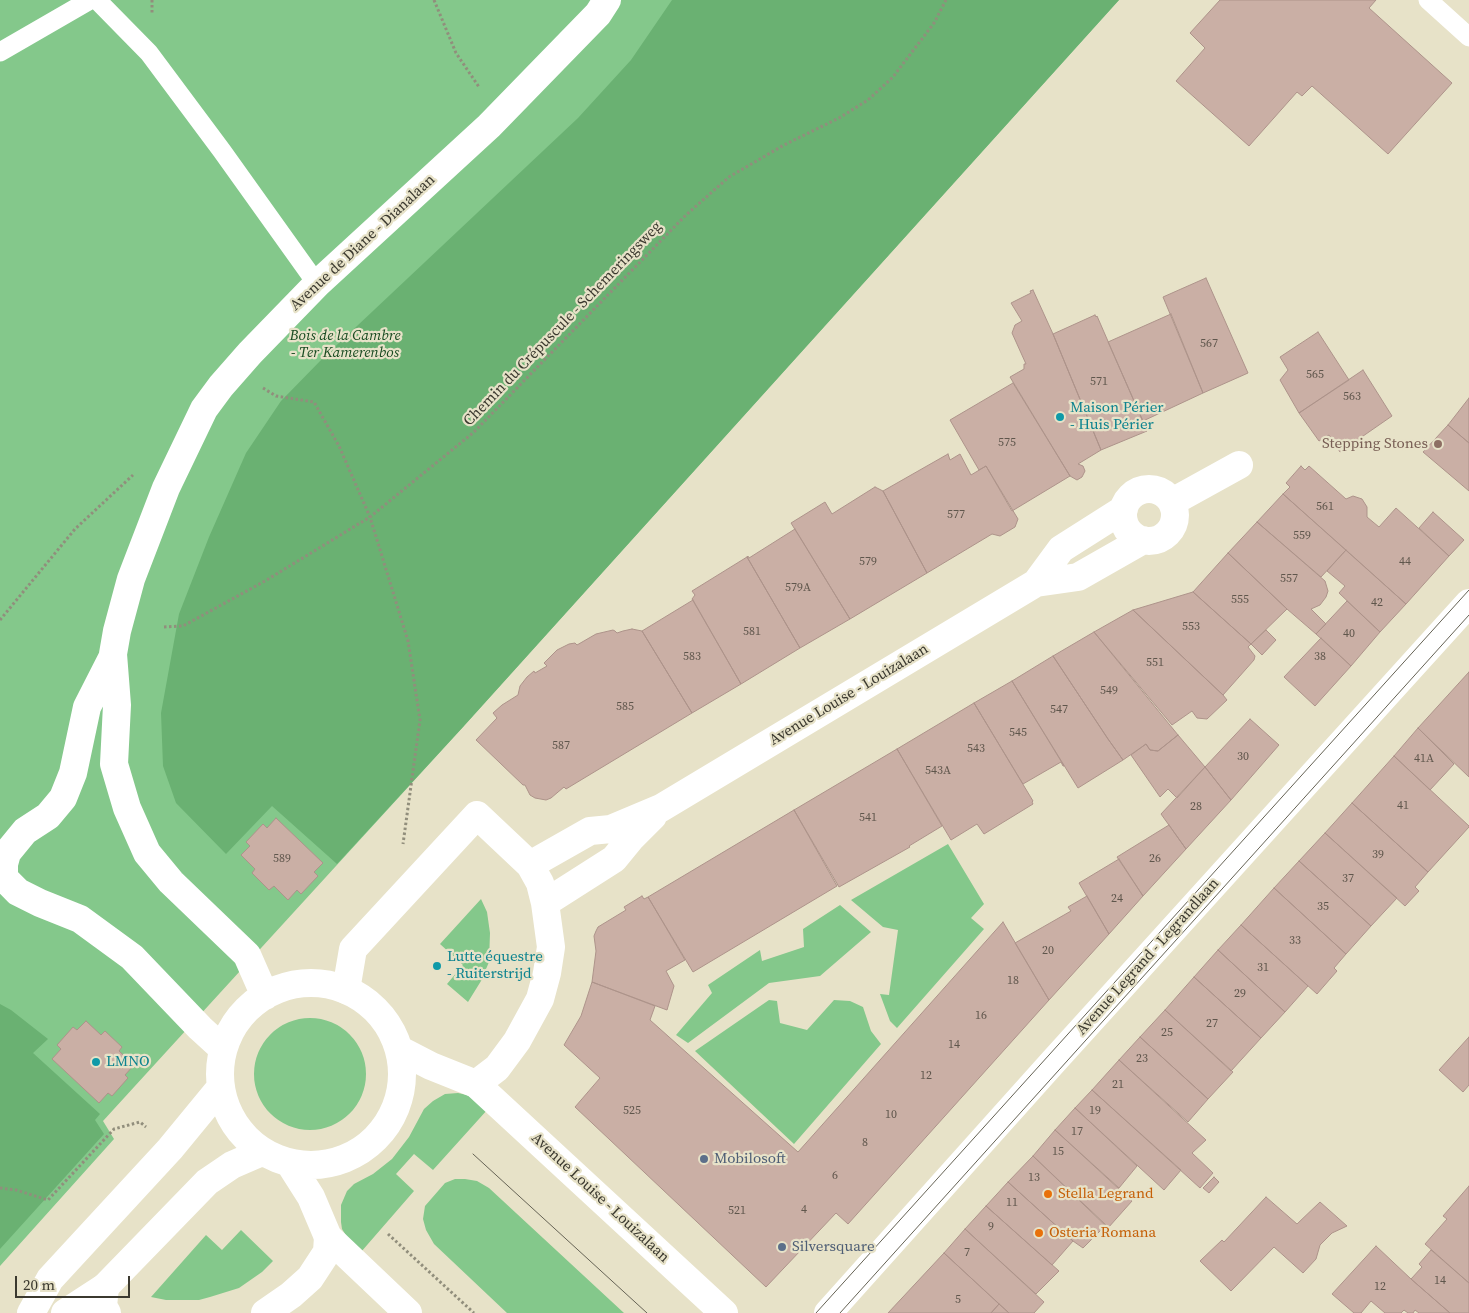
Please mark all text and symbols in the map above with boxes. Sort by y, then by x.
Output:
street label: Avenue de Diane - Dianalaan [287,171,439,315]
street label: Chemin du Crépuscule - Schemeringsweg [460,218,666,430]
park label: Bois de la Cambre - Ter Kamerenbos [290,327,400,362]
house number: 567 [1200,337,1218,351]
house number: 565 [1306,368,1324,382]
house number: 571 [1090,375,1108,389]
house number: 563 [1343,390,1361,404]
place label: Maison Périer - Huis Périer [1070,399,1164,434]
marker: Maison Périer - Huis Périer [1054,411,1066,423]
place label: Stepping Stones [1322,435,1428,453]
house number: 575 [998,436,1016,450]
marker: Stepping Stones [1432,438,1444,450]
house number: 561 [1316,500,1334,514]
house number: 577 [947,508,965,522]
house number: 559 [1293,529,1311,543]
house number: 579 [859,555,877,569]
house number: 44 [1399,555,1411,569]
house number: 557 [1280,572,1298,586]
house number: 579A [785,581,811,595]
house number: 555 [1231,593,1249,607]
house number: 42 [1371,596,1383,610]
house number: 553 [1182,620,1200,634]
house number: 581 [743,625,761,639]
house number: 40 [1343,627,1355,641]
street label: Avenue Louise - Louizalaan [766,640,932,750]
house number: 583 [683,650,701,664]
house number: 38 [1314,650,1326,664]
house number: 551 [1146,656,1164,670]
house number: 549 [1100,684,1118,698]
house number: 585 [616,700,634,714]
house number: 547 [1050,703,1068,717]
house number: 545 [1009,726,1027,740]
house number: 587 [552,739,570,753]
house number: 543 [967,742,985,756]
house number: 30 [1237,750,1249,764]
house number: 41A [1414,752,1434,766]
house number: 543A [925,764,951,778]
house number: 41 [1397,799,1409,813]
house number: 28 [1190,800,1202,814]
house number: 541 [859,811,877,825]
house number: 39 [1372,848,1384,862]
house number: 589 [273,852,291,866]
house number: 26 [1149,852,1161,866]
house number: 37 [1342,872,1354,886]
street label: Avenue Legrand - Legrandlaan [1073,875,1223,1039]
house number: 24 [1111,892,1123,906]
house number: 35 [1317,900,1329,914]
house number: 33 [1289,934,1301,948]
house number: 20 [1042,944,1054,958]
place label: Lutte équestre - Ruiterstrijd [447,948,543,983]
marker: Lutte équestre - Ruiterstrijd [431,960,443,972]
house number: 31 [1257,961,1269,975]
house number: 18 [1007,974,1019,988]
house number: 29 [1234,987,1246,1001]
house number: 16 [975,1009,987,1023]
house number: 27 [1206,1017,1218,1031]
house number: 25 [1161,1026,1173,1040]
house number: 14 [948,1038,960,1052]
house number: 23 [1136,1052,1148,1066]
place label: LMNO [106,1053,150,1071]
marker: LMNO [90,1056,102,1068]
house number: 12 [920,1069,932,1083]
house number: 21 [1112,1078,1124,1092]
house number: 525 [623,1104,641,1118]
house number: 19 [1089,1104,1101,1118]
house number: 10 [885,1108,897,1122]
house number: 17 [1071,1125,1083,1139]
street label: Avenue Louise - Louizalaan [527,1129,673,1267]
house number: 8 [862,1136,868,1150]
house number: 15 [1052,1145,1064,1159]
place label: Mobilosoft [714,1150,786,1168]
marker: Mobilosoft [698,1153,710,1165]
house number: 6 [832,1169,838,1183]
house number: 13 [1028,1171,1040,1185]
place label: Stella Legrand [1058,1185,1154,1203]
marker: Stella Legrand [1042,1188,1054,1200]
house number: 11 [1006,1196,1018,1210]
house number: 4 [801,1203,807,1217]
house number: 521 [728,1204,746,1218]
house number: 9 [988,1220,994,1234]
place label: Osteria Romana [1049,1224,1156,1242]
marker: Osteria Romana [1033,1227,1045,1239]
place label: Silversquare [792,1238,875,1256]
marker: Silversquare [776,1241,788,1253]
house number: 7 [964,1246,970,1260]
scale bar [18,1266,132,1298]
text: 20 m [23,1274,55,1295]
house number: 14 [1434,1274,1446,1288]
house number: 12 [1374,1280,1386,1294]
house number: 5 [955,1293,961,1307]

